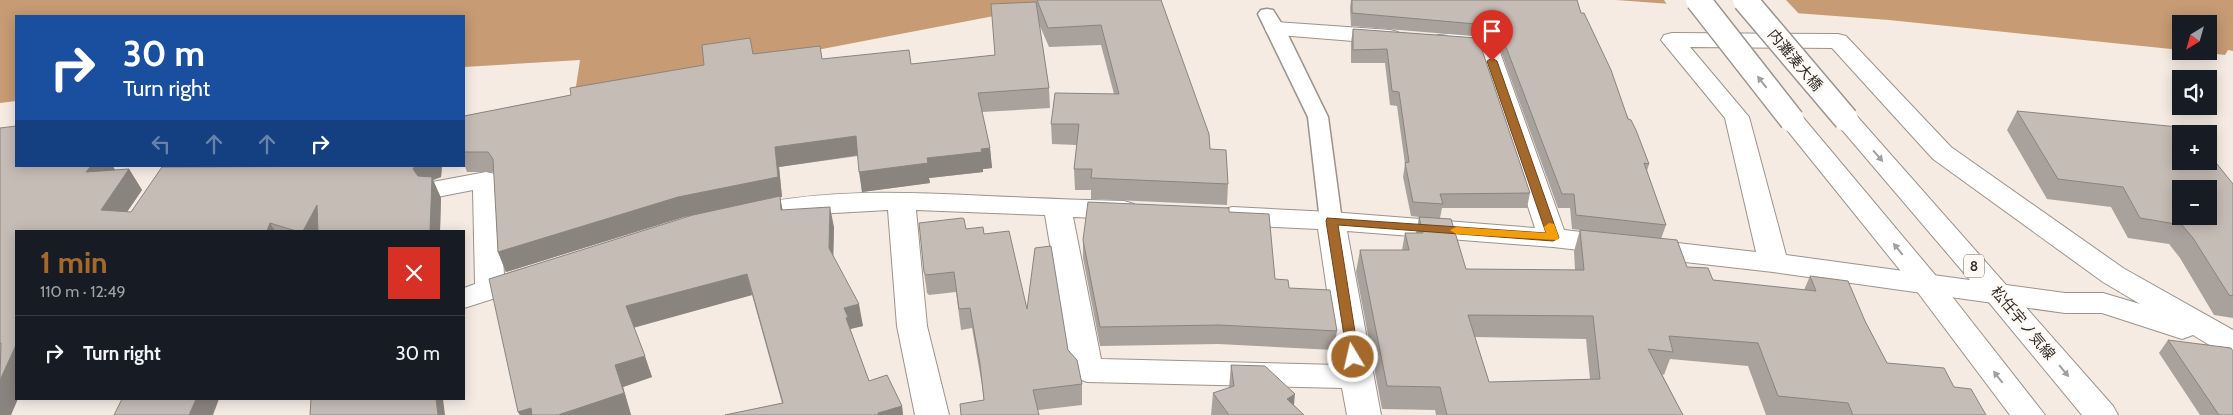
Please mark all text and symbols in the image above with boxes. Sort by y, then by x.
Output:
pin [1471,10,1513,61]
north arrow [2172,15,2218,60]
map controls [2172,15,2217,225]
icon: arrive [1478,17,1506,45]
street label: 内灘湊大橋 [1764,25,1826,95]
text: 30 m [123,32,205,75]
icon: right [40,35,105,100]
button: sound [2172,70,2217,115]
text: Turn right [123,75,210,102]
one-way arrow [1757,75,1767,89]
button: + [2172,125,2217,170]
icon: left [147,130,175,158]
icon: ahead [200,130,228,158]
icon: ahead [253,130,281,158]
icon: right [306,130,334,158]
one-way arrow [1872,149,1883,162]
button: − [2172,180,2217,225]
one-way arrow [1892,243,1903,256]
text: 1 min [40,244,108,281]
button: close [388,247,440,299]
road number: 8 [1964,255,1984,278]
text: 110 m · 12:49 [40,282,126,301]
street label: 松任宇ノ気線 [1987,283,2059,363]
position arrow [1326,330,1378,382]
icon: right [40,339,68,367]
text: Turn right [83,342,161,365]
text: 30 m [396,342,440,365]
one-way arrow [2058,365,2070,377]
one-way arrow [1993,370,2004,383]

